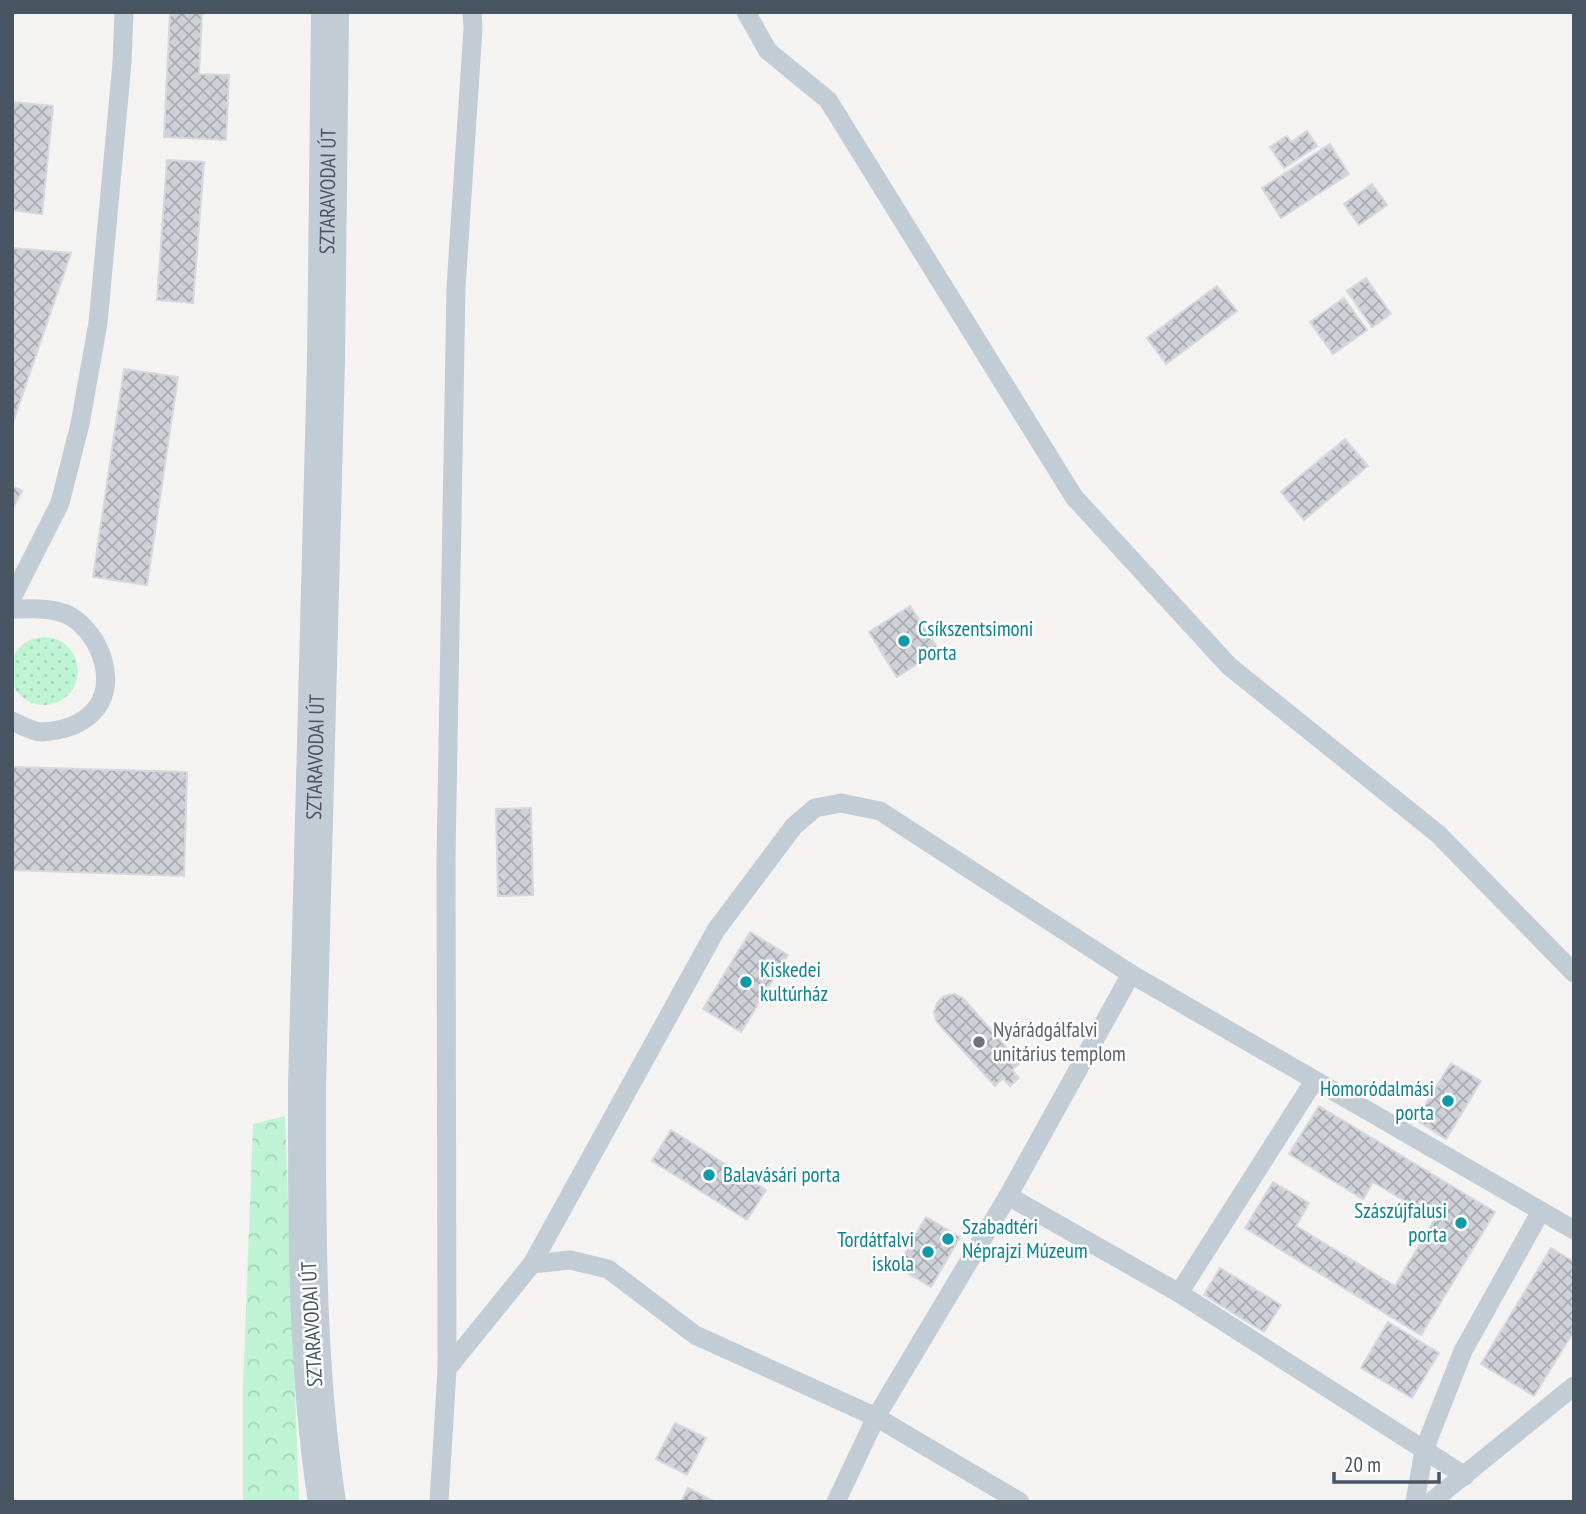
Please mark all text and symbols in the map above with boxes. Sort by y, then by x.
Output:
street label: SZTARAVODAI ÚT [313,128,342,254]
place label: Csíkszentsimoni porta [918,615,1033,666]
marker: Csíkszentsimoni porta [896,633,912,649]
street label: SZTARAVODAI ÚT [300,693,330,820]
place label: Kiskedei kultúrház [760,956,828,1007]
marker: Kiskedei kultúrház [738,974,754,990]
place label: Nyárádgálfalvi unitárius templom [993,1016,1126,1067]
marker: Nyárádgálfalvi unitárius templom [971,1034,987,1050]
place label: Homoródalmási porta [1320,1075,1434,1126]
marker: Homoródalmási porta [1440,1093,1456,1109]
place label: Balavásári porta [723,1161,840,1188]
marker: Balavásári porta [701,1167,717,1183]
place label: Szászújfalusi porta [1354,1197,1447,1248]
place label: Szabadtéri Néprajzi Múzeum [962,1213,1088,1264]
marker: Szászújfalusi porta [1453,1215,1469,1231]
place label: Tordátfalvi iskola [837,1226,914,1277]
marker: Szabadtéri Néprajzi Múzeum [940,1231,956,1247]
marker: Tordátfalvi iskola [920,1244,936,1260]
street label: SZTARAVODAI ÚT [295,1260,328,1387]
scale bar [1334,1440,1439,1484]
text: 20 m [1344,1451,1381,1478]

